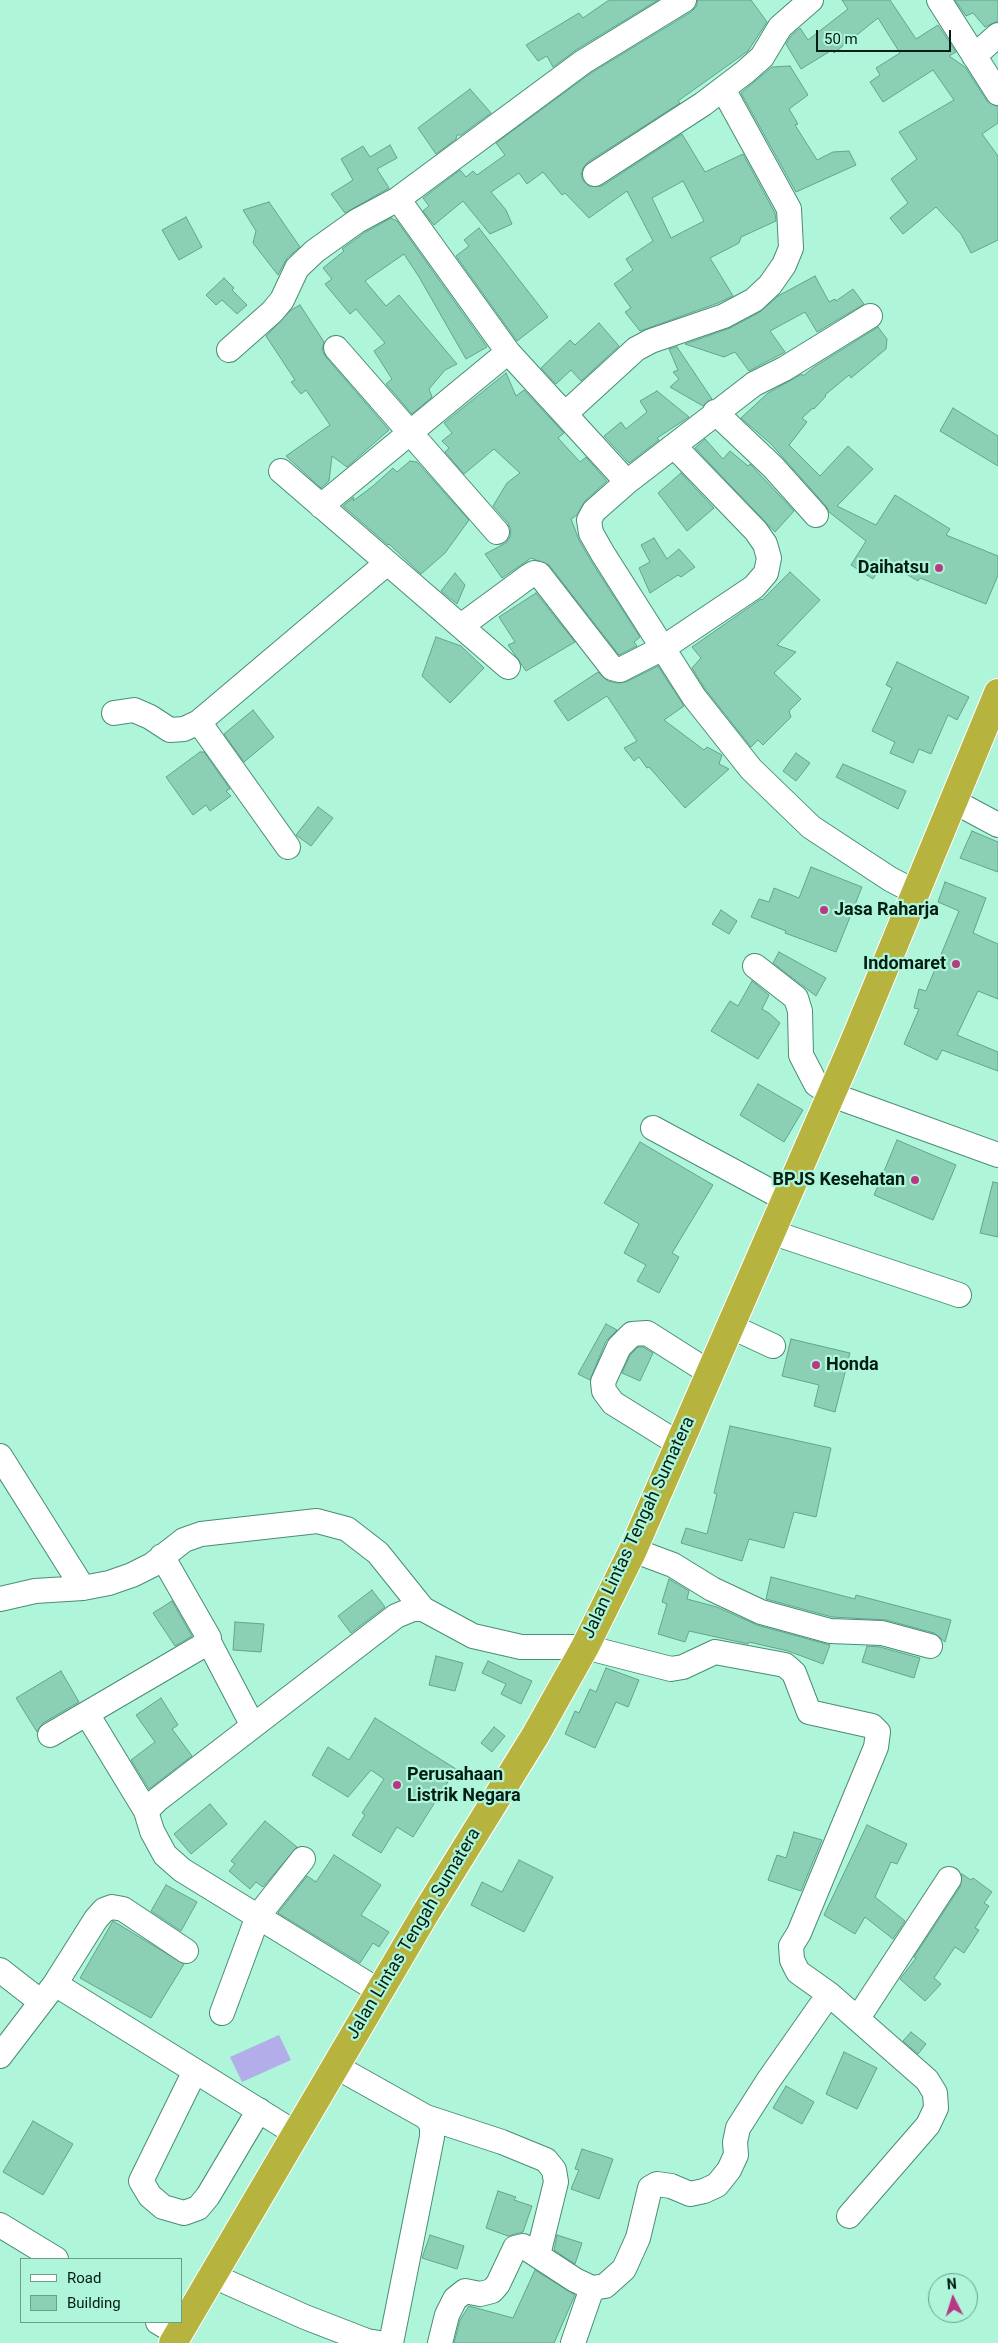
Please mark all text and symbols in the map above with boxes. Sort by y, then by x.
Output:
scale bar [818,20,953,52]
text: 50 m [824,30,858,48]
place label: Daihatsu [858,557,929,579]
marker: Daihatsu [933,562,945,574]
place label: Jasa Raharja [834,899,939,921]
marker: Jasa Raharja [818,904,830,916]
place label: Indomaret [863,953,946,975]
marker: Indomaret [950,958,962,970]
place label: BPJS Kesehatan [773,1169,905,1191]
marker: BPJS Kesehatan [909,1174,921,1186]
place label: Honda [826,1354,879,1376]
marker: Honda [810,1359,822,1371]
street label: Jalan Lintas Tengah Sumatera [578,1414,700,1642]
place label: Perusahaan Listrik Negara [407,1764,521,1806]
marker: Perusahaan Listrik Negara [391,1779,403,1791]
street label: Jalan Lintas Tengah Sumatera [342,1824,486,2044]
legend [20,2258,182,2323]
text: Road [67,2269,101,2287]
north arrow [928,2273,978,2323]
text: N [946,2276,957,2292]
text: Building [67,2294,121,2312]

